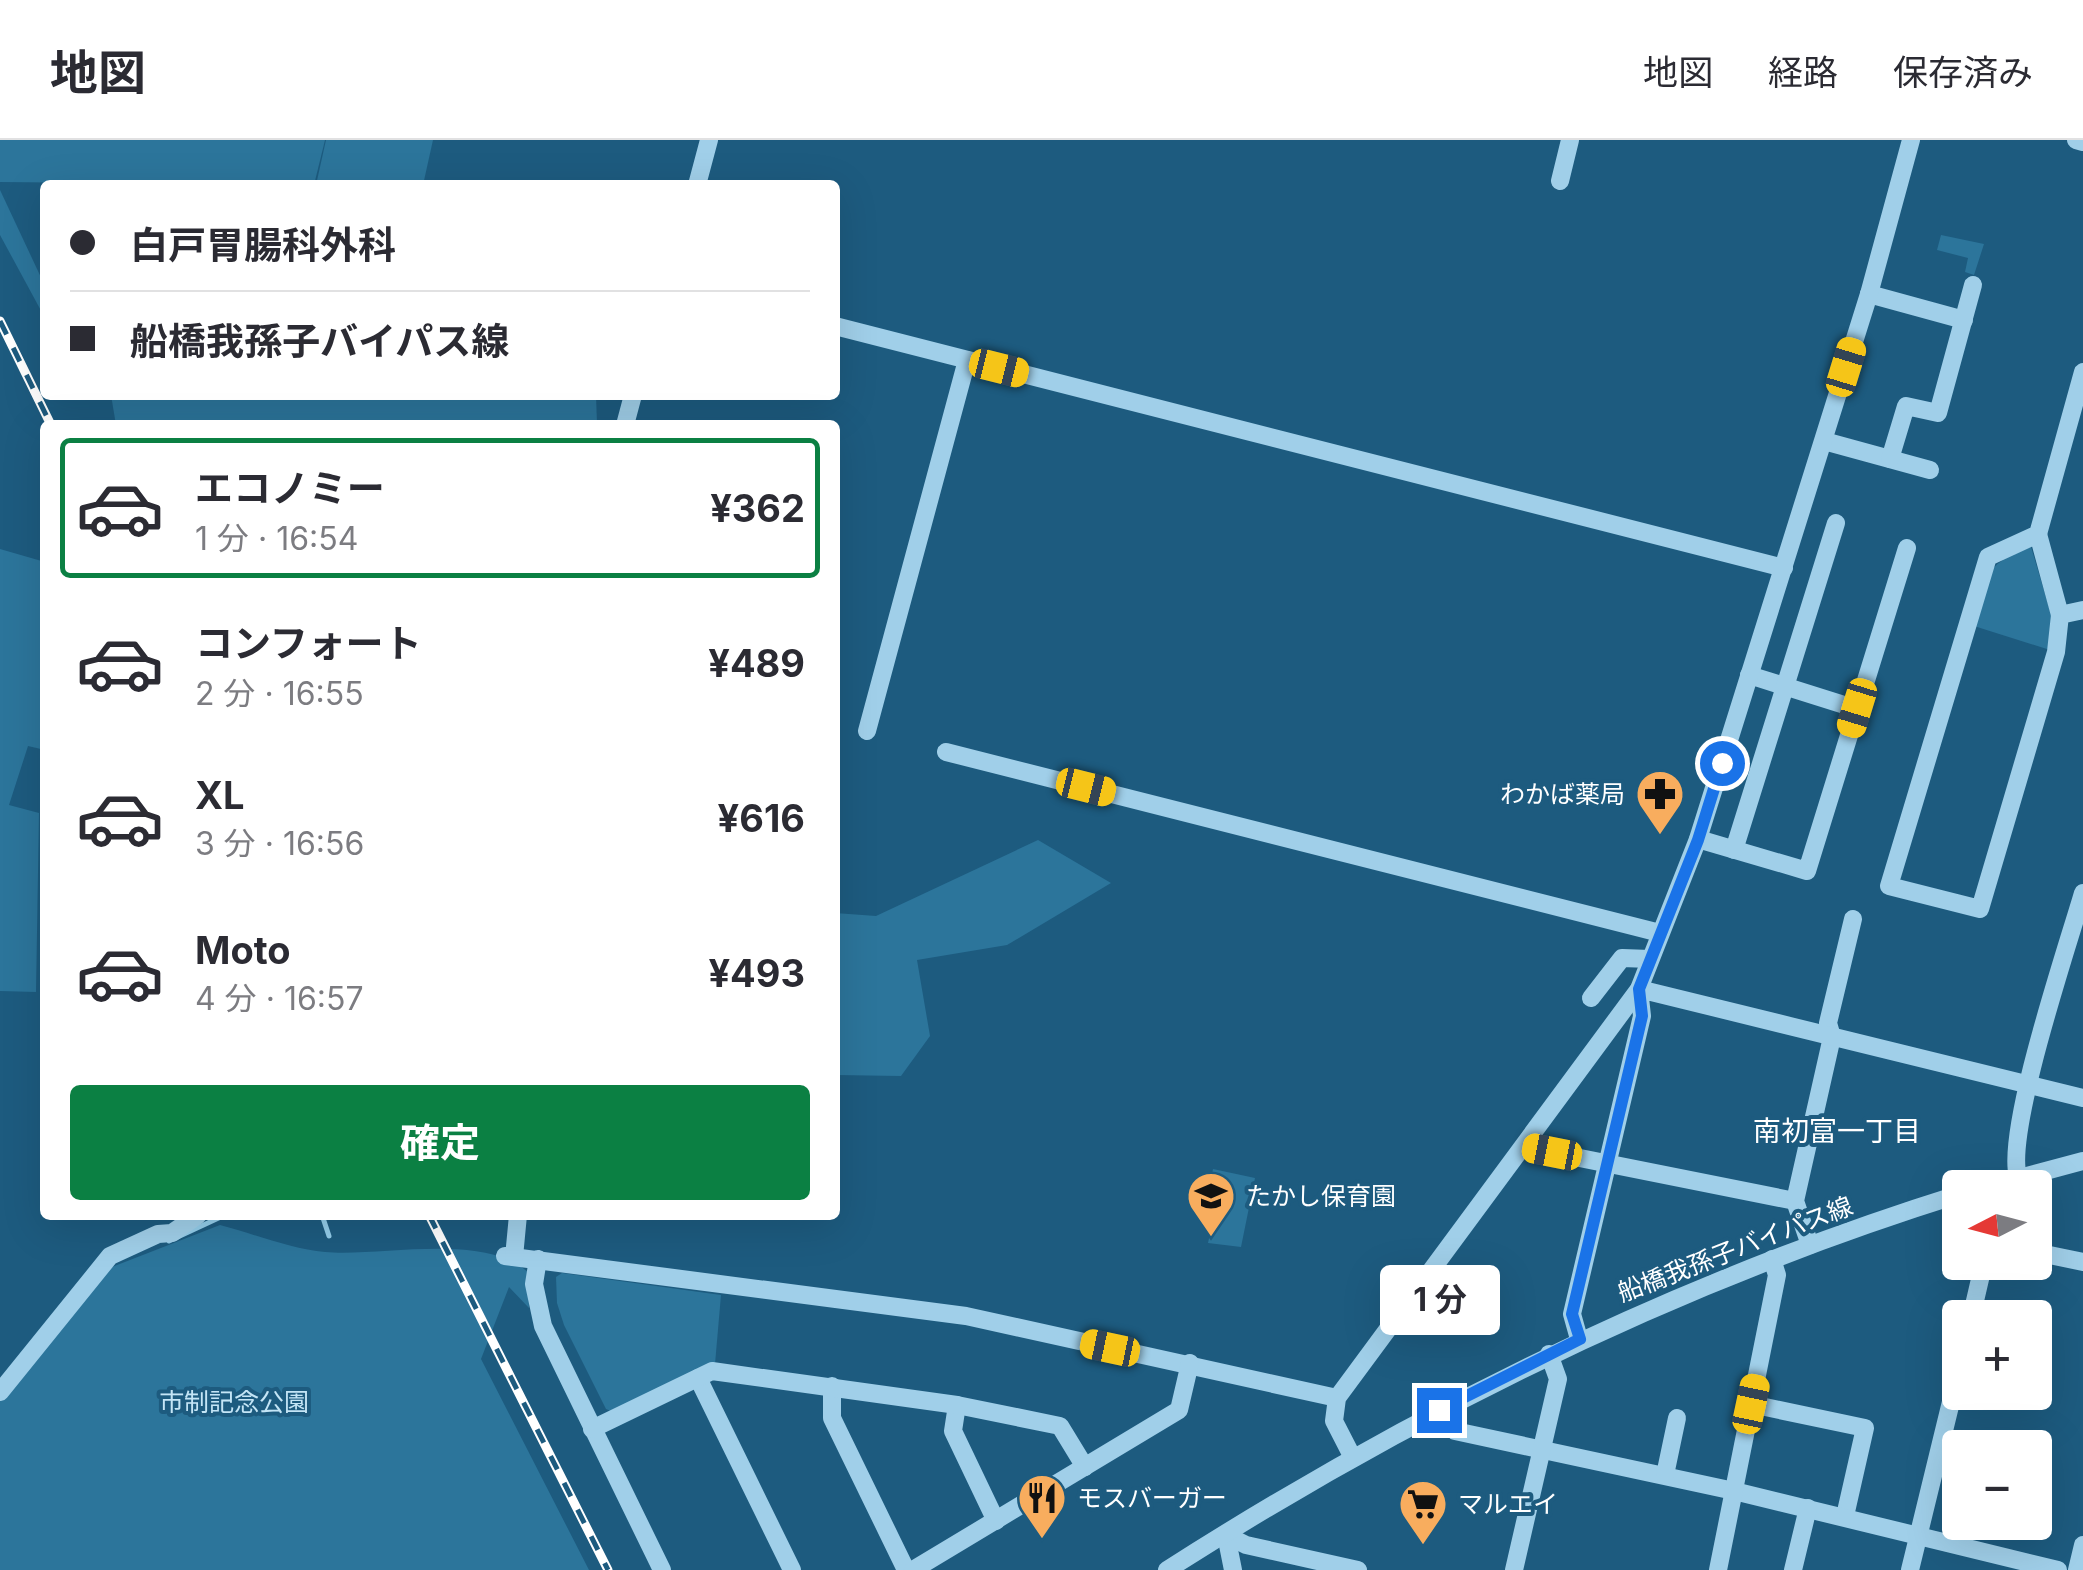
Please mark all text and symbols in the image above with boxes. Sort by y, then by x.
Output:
text: 地図 [50,43,146,102]
text: 地図 [1643,51,1713,93]
text: 経路 [1768,51,1838,93]
text: 保存済み [1893,51,2033,93]
text: 白戸胃腸科外科 [130,222,396,268]
text: 船橋我孫子バイパス線 [130,318,509,364]
car [1823,334,1869,400]
car [966,346,1032,390]
icon: car [75,463,165,553]
text: エコノミー [195,465,385,511]
text: ¥362 [710,485,805,531]
text: 1 分 · 16:54 [195,519,358,558]
icon: car [75,618,165,708]
text: コンフォート [195,620,422,666]
text: ¥489 [708,640,805,686]
text: 2 分 · 16:55 [195,674,364,713]
car [1834,675,1880,741]
route start [1700,741,1745,786]
car [1053,765,1119,809]
pharmacy icon: わかば薬局 [1634,768,1686,836]
text: XL [195,772,245,818]
icon: car [75,773,165,863]
place label: わかば薬局 [1500,779,1625,809]
text: ¥616 [718,795,805,841]
text: 3 分 · 16:56 [195,824,364,863]
text: Moto [195,927,291,973]
icon: car [75,928,165,1018]
text: ¥493 [708,950,805,996]
text: 4 分 · 16:57 [195,979,364,1018]
button: 確定 [70,1085,810,1200]
district label: 南初富一丁目 [1753,1114,1921,1148]
car [1520,1132,1584,1172]
school or university icon: たかし保育園 [1185,1170,1237,1238]
north arrow [1942,1170,2052,1280]
map controls [1942,1170,2052,1540]
place label: たかし保育園 [1246,1181,1396,1211]
street label: 船橋我孫子バイパス線 [1613,1190,1857,1308]
callout: 1 分 [1379,1265,1499,1335]
text: 1 分 [1413,1280,1467,1319]
button: + [1942,1300,2052,1410]
car [1078,1327,1142,1369]
car [1730,1372,1772,1436]
park label: 市制記念公園 [159,1387,309,1417]
route end [1417,1388,1462,1433]
button: − [1942,1430,2052,1540]
restaurant icon: モスバーガー [1016,1472,1068,1540]
supermarket icon: マルエイ [1397,1478,1449,1546]
place label: モスバーガー [1077,1483,1227,1513]
place label: マルエイ [1458,1489,1558,1519]

